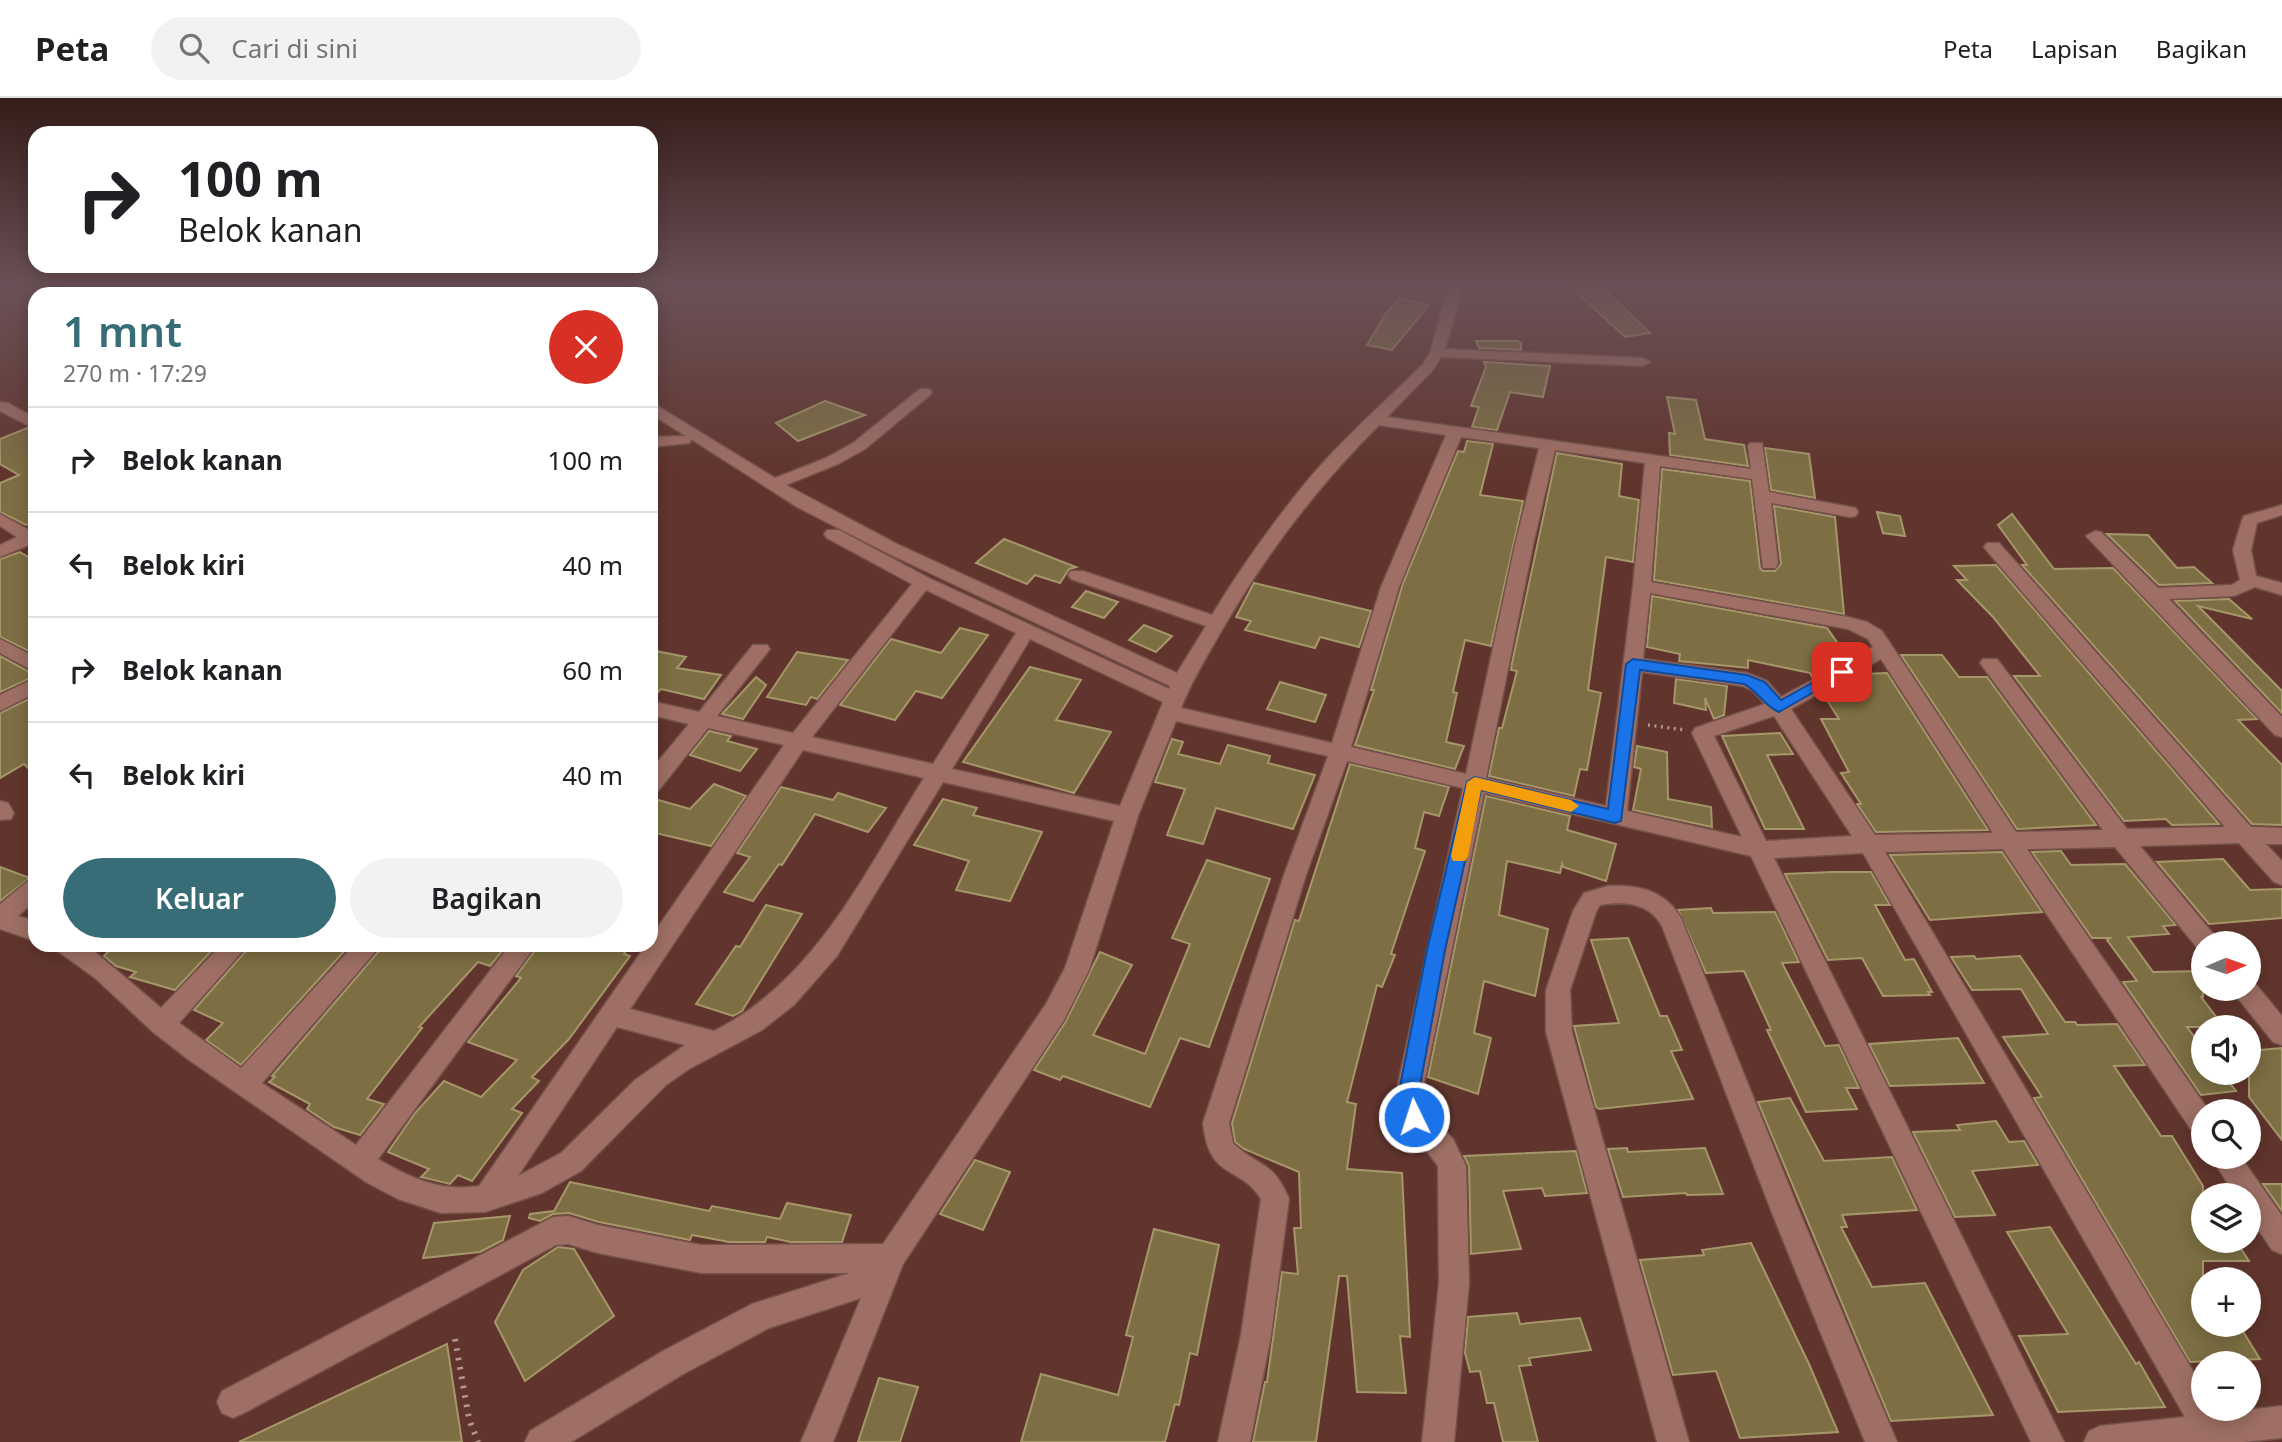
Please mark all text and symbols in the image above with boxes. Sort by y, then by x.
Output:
search box [151,17,641,80]
text: Peta [35,26,109,71]
icon: search [175,29,213,67]
text: Cari di sini [231,30,358,66]
text: Peta [1943,32,1993,65]
text: Lapisan [2031,32,2118,65]
text: Bagikan [2156,32,2247,65]
text: 100 m [178,145,323,211]
icon: right [63,154,154,245]
text: Belok kanan [178,208,362,251]
text: 1 mnt [63,302,182,359]
button: close [549,310,623,384]
text: 270 m · 17:29 [63,357,207,389]
icon: right [63,441,101,479]
text: Belok kanan [122,442,283,478]
text: 100 m [547,442,623,478]
icon: left [63,546,101,584]
text: Belok kiri [122,547,245,583]
text: 40 m [562,547,623,583]
pin [1812,642,1872,702]
icon: right [63,651,101,689]
text: Belok kanan [122,652,283,688]
text: 60 m [562,652,623,688]
icon: arrive [1823,653,1861,691]
icon: left [63,756,101,794]
text: Belok kiri [122,757,245,793]
text: 40 m [562,757,623,793]
button: Keluar [63,858,336,938]
button: Bagikan [350,858,623,938]
north arrow [2191,931,2261,1001]
map controls [2191,931,2261,1421]
button: sound [2191,1015,2261,1085]
position arrow [1377,1080,1451,1154]
button: search [2191,1099,2261,1169]
button: layers [2191,1183,2261,1253]
button: + [2191,1267,2261,1337]
button: − [2191,1351,2261,1421]

